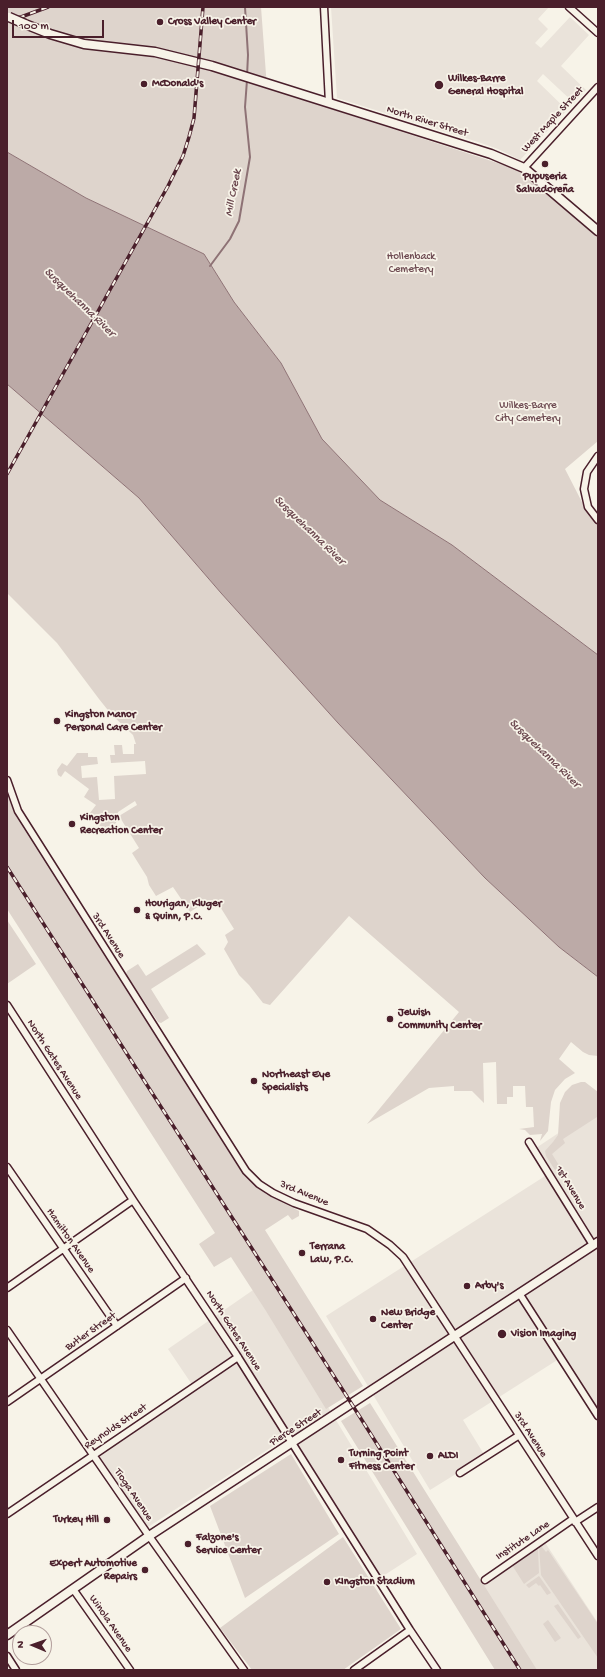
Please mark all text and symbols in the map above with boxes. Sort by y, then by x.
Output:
scale bar [14,12,106,38]
place label: Cross Valley Center [168,15,256,29]
marker: Cross Valley Center [155,17,165,27]
text: 100 m [19,20,49,34]
place label: Wilkes-Barre General Hospital [448,72,523,98]
place label: McDonald's [152,77,203,91]
marker: McDonald's [139,79,149,89]
marker: Wilkes-Barre General Hospital [433,79,445,91]
street label: West Maple Street [519,84,587,156]
street label: North River Street [385,103,469,141]
marker: Pupuseria Salvadoreña [540,159,550,169]
water label: Mill Creek [222,168,246,218]
place label: Pupuseria Salvadoreña [516,170,574,196]
park label: Hollenback Cemetery [387,250,435,276]
water label: Susquehanna River [40,265,118,341]
park label: Wilkes-Barre City Cemetery [495,399,561,425]
water label: Susquehanna River [270,493,348,569]
place label: Kingston Manor Personal Care Center [65,708,162,734]
marker: Kingston Manor Personal Care Center [52,716,62,726]
water label: Susquehanna River [505,716,583,792]
place label: Kingston Recreation Center [80,811,162,837]
marker: Kingston Recreation Center [67,819,77,829]
place label: Hourigan, Kluger & Quinn, P.C. [145,897,222,923]
marker: Hourigan, Kluger & Quinn, P.C. [132,905,142,915]
street label: 3rd Avenue [88,911,128,961]
place label: Jewish Community Center [398,1006,481,1032]
marker: Jewish Community Center [385,1014,395,1024]
street label: North Gates Avenue [23,1018,85,1102]
place label: Northeast Eye Specialists [262,1068,330,1094]
marker: Northeast Eye Specialists [249,1076,259,1086]
street label: 1st Avenue [552,1164,588,1212]
street label: 3rd Avenue [278,1178,330,1210]
street label: Hamilton Avenue [43,1206,97,1276]
place label: Terrana Law, P.C. [310,1240,354,1266]
marker: Terrana Law, P.C. [297,1248,307,1258]
place label: Arby's [475,1279,503,1293]
marker: Arby's [462,1281,472,1291]
street label: North Gates Avenue [202,1289,264,1373]
place label: New Bridge Center [381,1306,435,1332]
street label: Butler Street [63,1310,119,1354]
marker: New Bridge Center [368,1314,378,1324]
place label: Vision Imaging [511,1327,576,1341]
marker: Vision Imaging [496,1328,508,1340]
street label: Reynolds Street [82,1401,150,1453]
street label: Pierce Street [268,1406,324,1450]
street label: 3rd Avenue [510,1410,550,1460]
place label: Turning Point Fitness Center [349,1447,414,1473]
place label: ALDI [438,1449,458,1463]
marker: ALDI [425,1451,435,1461]
marker: Turning Point Fitness Center [336,1455,346,1465]
street label: Tioga Avenue [111,1466,155,1524]
place label: Turkey Hill [54,1513,99,1527]
marker: Turkey Hill [102,1515,112,1525]
street label: Institute Lane [494,1518,552,1564]
place label: Falzone's Service Center [196,1531,261,1557]
marker: Falzone's Service Center [183,1539,193,1549]
place label: Expert Automotive Repairs [50,1557,137,1583]
marker: Expert Automotive Repairs [140,1565,150,1575]
place label: KIngston Stadium [335,1575,415,1589]
marker: KIngston Stadium [322,1577,332,1587]
street label: Winola Avenue [85,1593,135,1655]
north arrow [12,1625,52,1665]
text: N [15,1641,27,1648]

